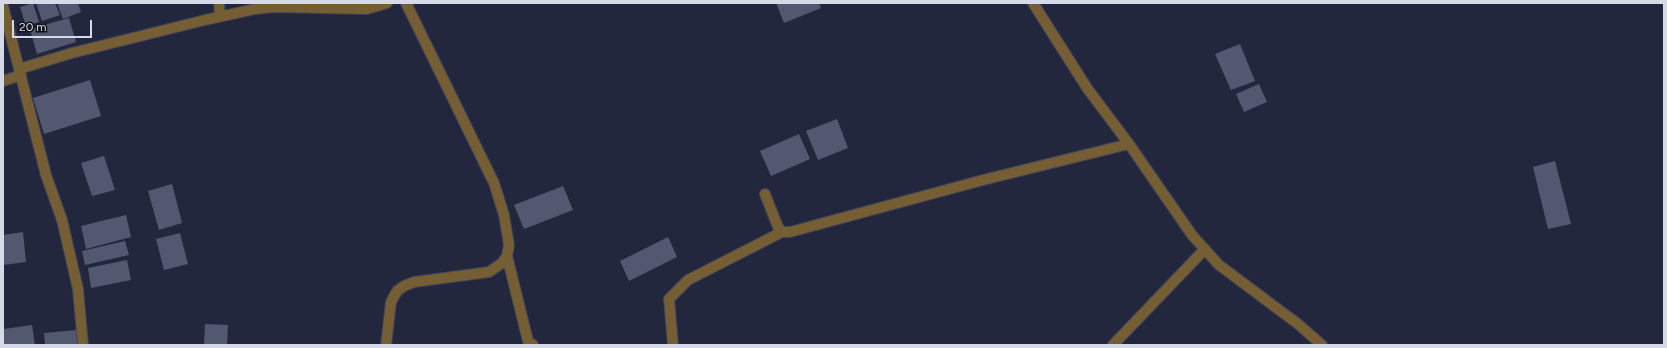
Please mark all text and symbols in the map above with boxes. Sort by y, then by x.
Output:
scale bar [14,12,94,38]
text: 20 m [19,20,47,34]

